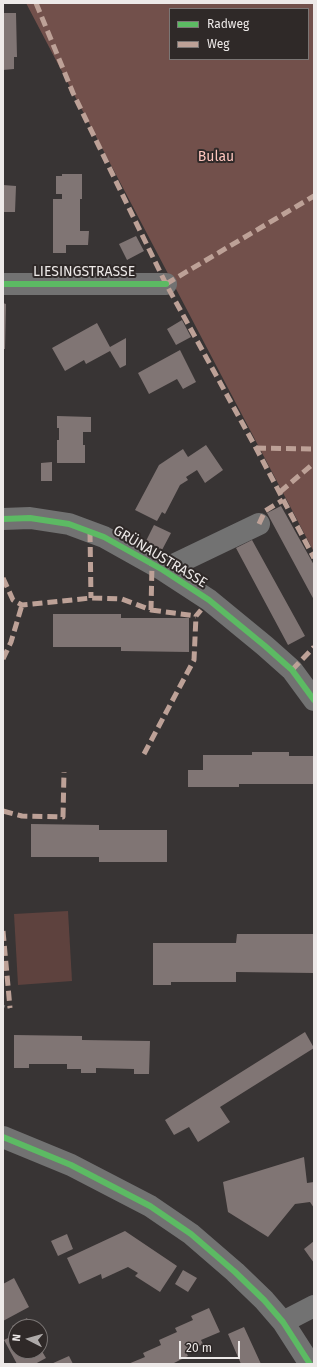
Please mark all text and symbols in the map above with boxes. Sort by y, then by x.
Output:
legend [169,8,309,60]
text: Radweg [207,17,249,31]
text: Weg [207,37,230,51]
park label: Bulau [198,149,234,165]
street label: LIESINGSTRASSE [33,264,135,280]
street label: GRÜNAUSTRASSE [110,522,210,592]
north arrow [8,1319,48,1359]
text: N [10,1333,23,1342]
scale bar [181,1333,242,1359]
text: 20 m [186,1341,212,1355]

